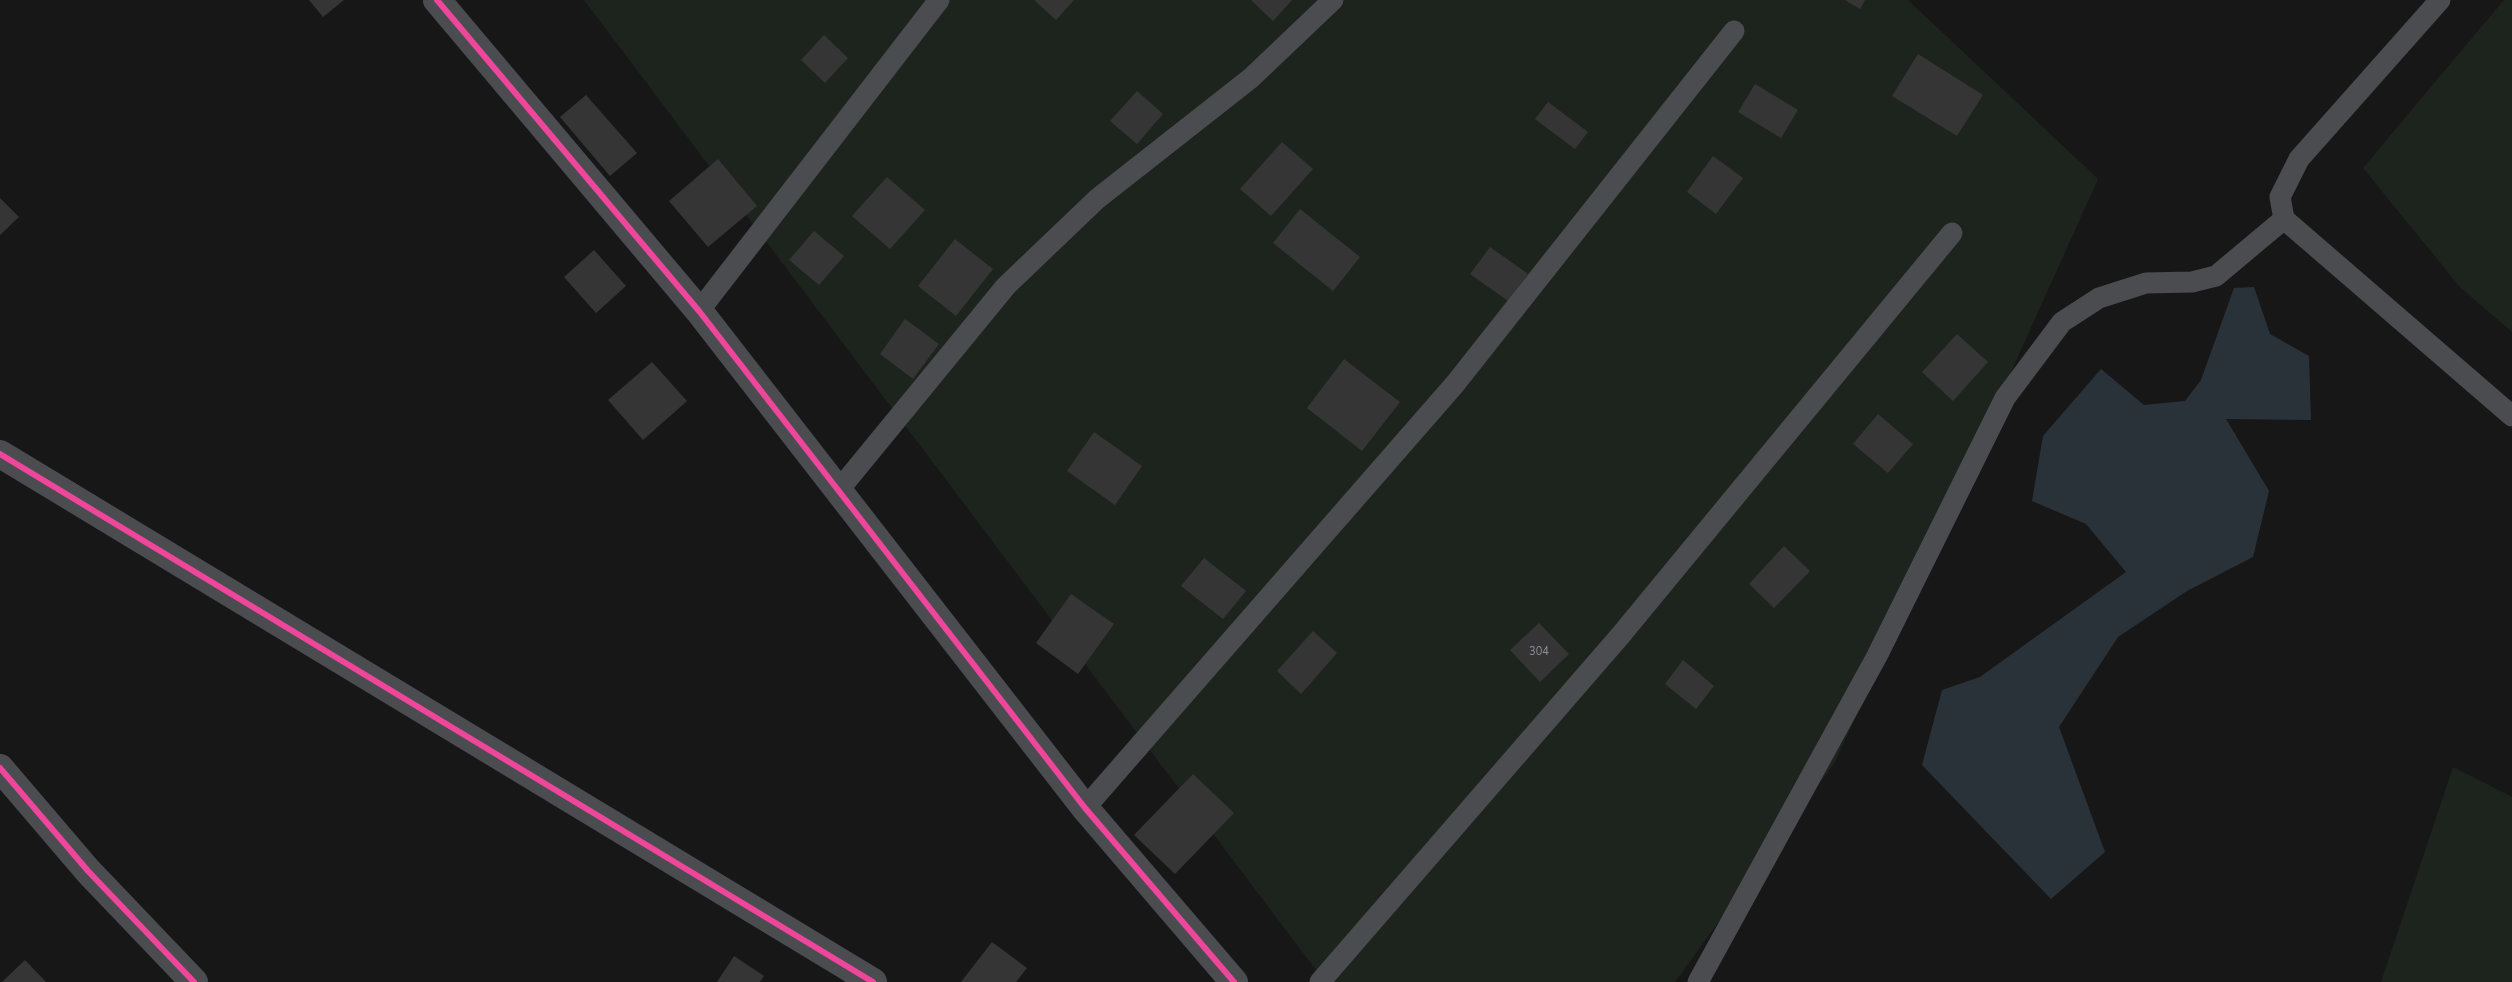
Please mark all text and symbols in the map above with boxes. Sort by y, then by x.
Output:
house number: 304 [1529,645,1549,659]

